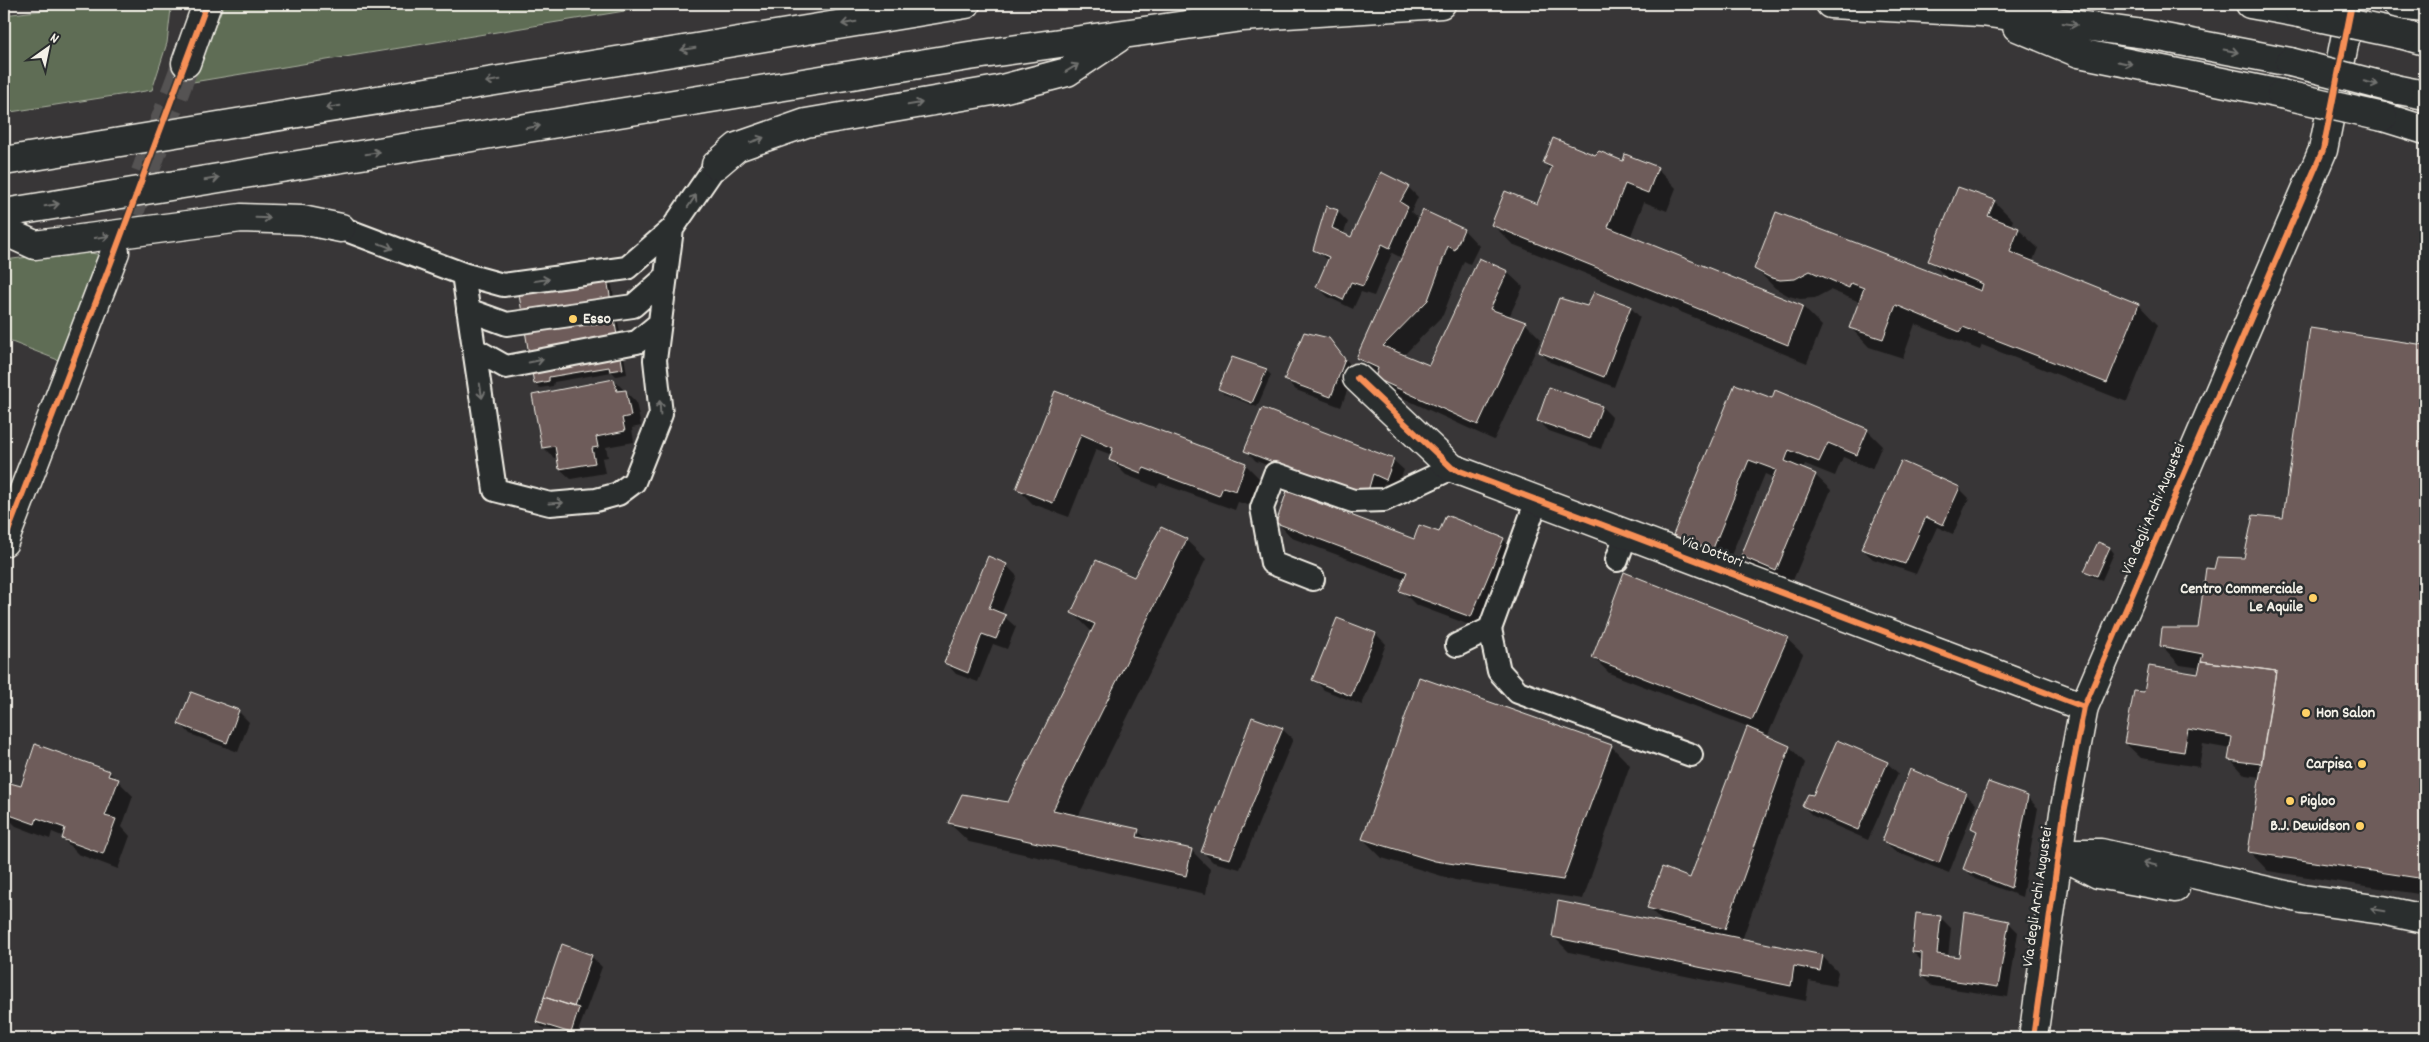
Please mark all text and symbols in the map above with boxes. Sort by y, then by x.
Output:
one-way arrow [841,18,857,28]
one-way arrow [2062,19,2078,29]
north arrow [22,22,72,72]
text: N [46,29,62,49]
one-way arrow [681,44,697,54]
one-way arrow [2222,47,2238,56]
one-way arrow [2117,59,2133,68]
one-way arrow [1065,63,1079,73]
one-way arrow [486,76,502,86]
one-way arrow [2363,79,2379,88]
one-way arrow [906,99,922,109]
one-way arrow [325,103,341,113]
one-way arrow [525,121,541,131]
one-way arrow [748,135,764,145]
one-way arrow [364,147,380,157]
one-way arrow [204,173,220,183]
one-way arrow [687,194,697,208]
one-way arrow [44,200,60,210]
one-way arrow [255,214,271,223]
one-way arrow [93,231,109,241]
one-way arrow [379,242,394,251]
one-way arrow [533,275,549,285]
place label: Esso [583,308,611,331]
marker: Esso [567,313,579,325]
one-way arrow [527,356,543,365]
one-way arrow [476,383,486,399]
one-way arrow [656,400,665,416]
street label: Via degli Archi Augustei [2116,440,2192,578]
one-way arrow [548,499,564,508]
street label: Via Dottori [1678,530,1747,574]
place label: Centro Commerciale Le Aquile [2180,578,2303,619]
marker: Centro Commerciale Le Aquile [2307,592,2319,604]
place label: Hon Salon [2316,702,2375,725]
marker: Hon Salon [2300,707,2312,719]
place label: Carpisa [2306,753,2353,776]
marker: Carpisa [2356,758,2368,770]
place label: Pigloo [2300,790,2335,813]
marker: Pigloo [2284,795,2296,807]
place label: B.J. Dewidson [2270,815,2350,838]
marker: B.J. Dewidson [2354,820,2366,832]
street label: Via degli Archi Augustei [2017,826,2059,968]
one-way arrow [2142,859,2158,868]
one-way arrow [2370,904,2386,914]

